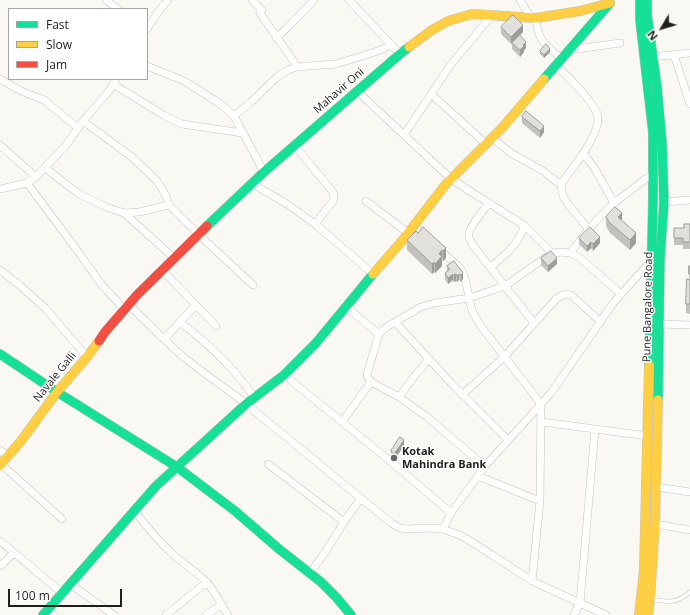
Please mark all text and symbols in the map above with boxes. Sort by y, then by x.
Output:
legend [8,8,148,80]
north arrow [642,8,682,48]
text: Fast [46,16,69,33]
text: N [643,28,661,44]
text: Slow [46,36,72,53]
text: Jam [46,56,67,73]
street label: Mahavir Oni [311,65,367,117]
street label: Pune Bangalore Road [640,252,656,362]
street label: Navale Galli [31,349,79,405]
place label: Kotak Mahindra Bank [402,445,486,471]
marker: Kotak Mahindra Bank [389,453,399,463]
scale bar [10,581,124,607]
text: 100 m [15,587,50,604]

